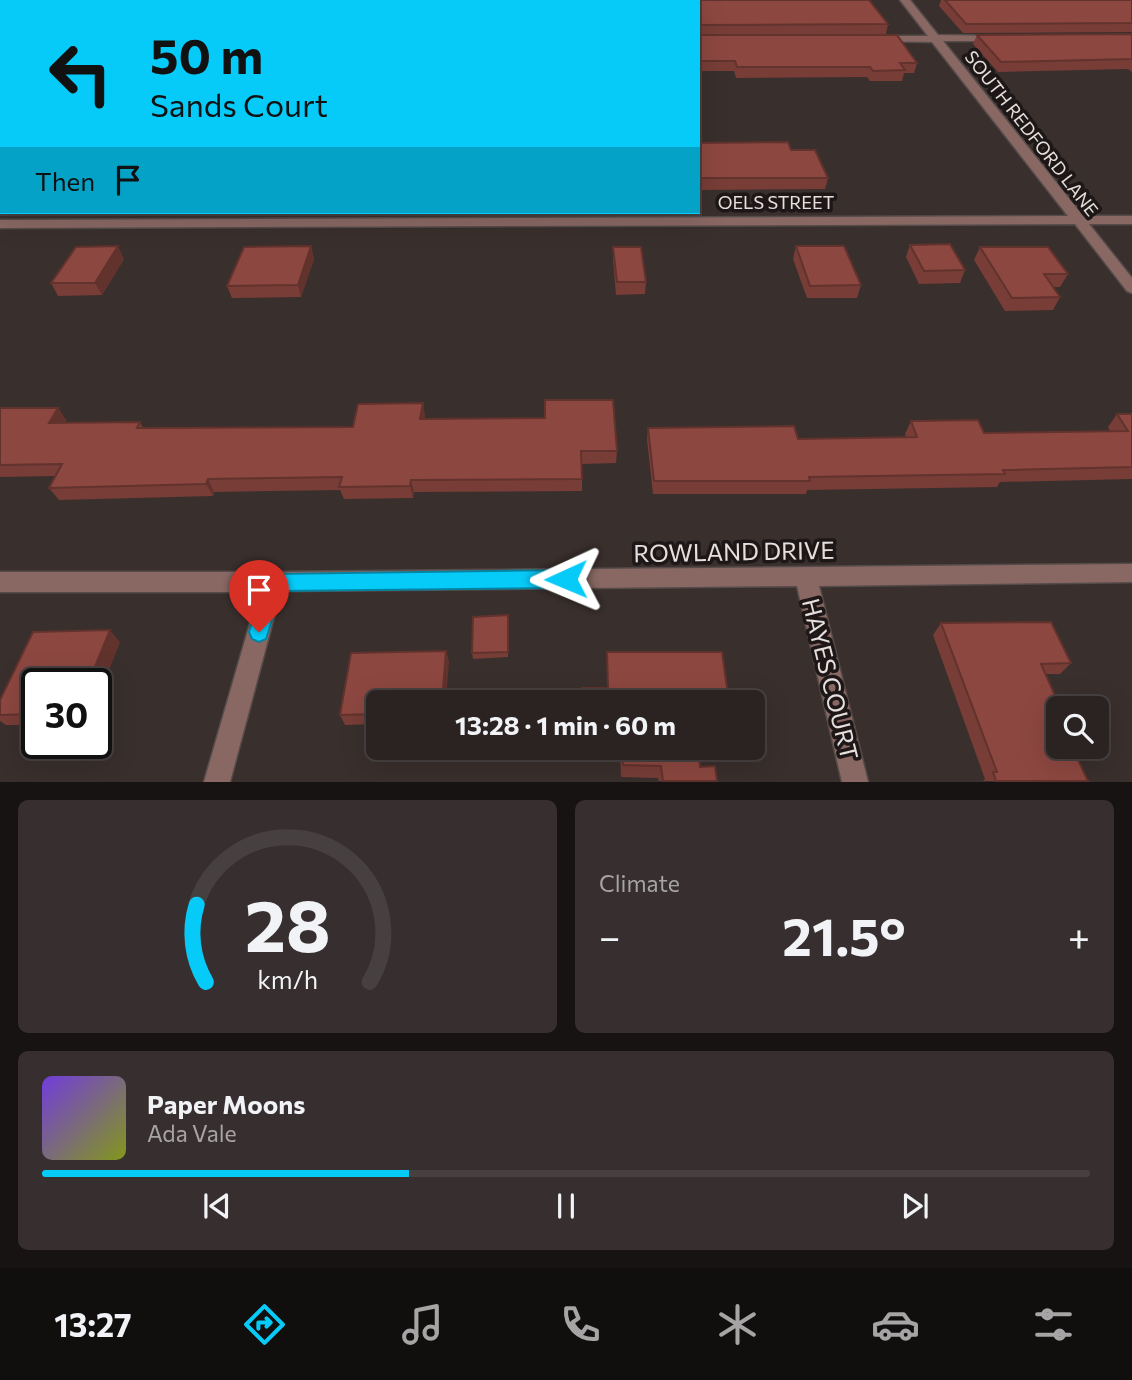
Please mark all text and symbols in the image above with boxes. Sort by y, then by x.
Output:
text: 50 m [150,24,263,84]
icon: left [35,28,126,119]
street label: SOUTH REDFORD LANE [961,46,1103,220]
text: Sands Court [150,84,328,124]
icon: arrive [109,161,147,199]
text: Then [35,165,95,196]
street label: OELS STREET [718,191,834,213]
street label: ROWLAND DRIVE [633,535,835,567]
position arrow [529,542,603,616]
pin [229,560,289,632]
icon: arrive [240,571,278,609]
street label: HAYES COURT [797,595,865,763]
speed limit sign: 30 [21,668,112,759]
map controls [1046,696,1109,759]
button: search [1046,696,1109,759]
text: 13:28 · 1 min · 60 m [455,709,676,740]
text: Climate [599,869,680,897]
text: 28 [245,879,331,968]
text: 21.5° [782,903,906,967]
text: − [599,912,621,959]
text: + [1068,912,1090,959]
text: km/h [257,964,318,994]
text: Paper Moons [147,1088,305,1119]
text: Ada Vale [147,1119,237,1147]
icon: previous [198,1187,236,1225]
icon: pause [547,1187,585,1225]
icon: next [896,1187,934,1225]
icon: directions [240,1300,289,1349]
icon: music [398,1300,447,1349]
icon: phone [556,1300,605,1349]
icon: climate [713,1300,762,1349]
icon: car [871,1300,920,1349]
icon: filters [1029,1300,1078,1349]
text: 13:27 [54,1304,132,1344]

